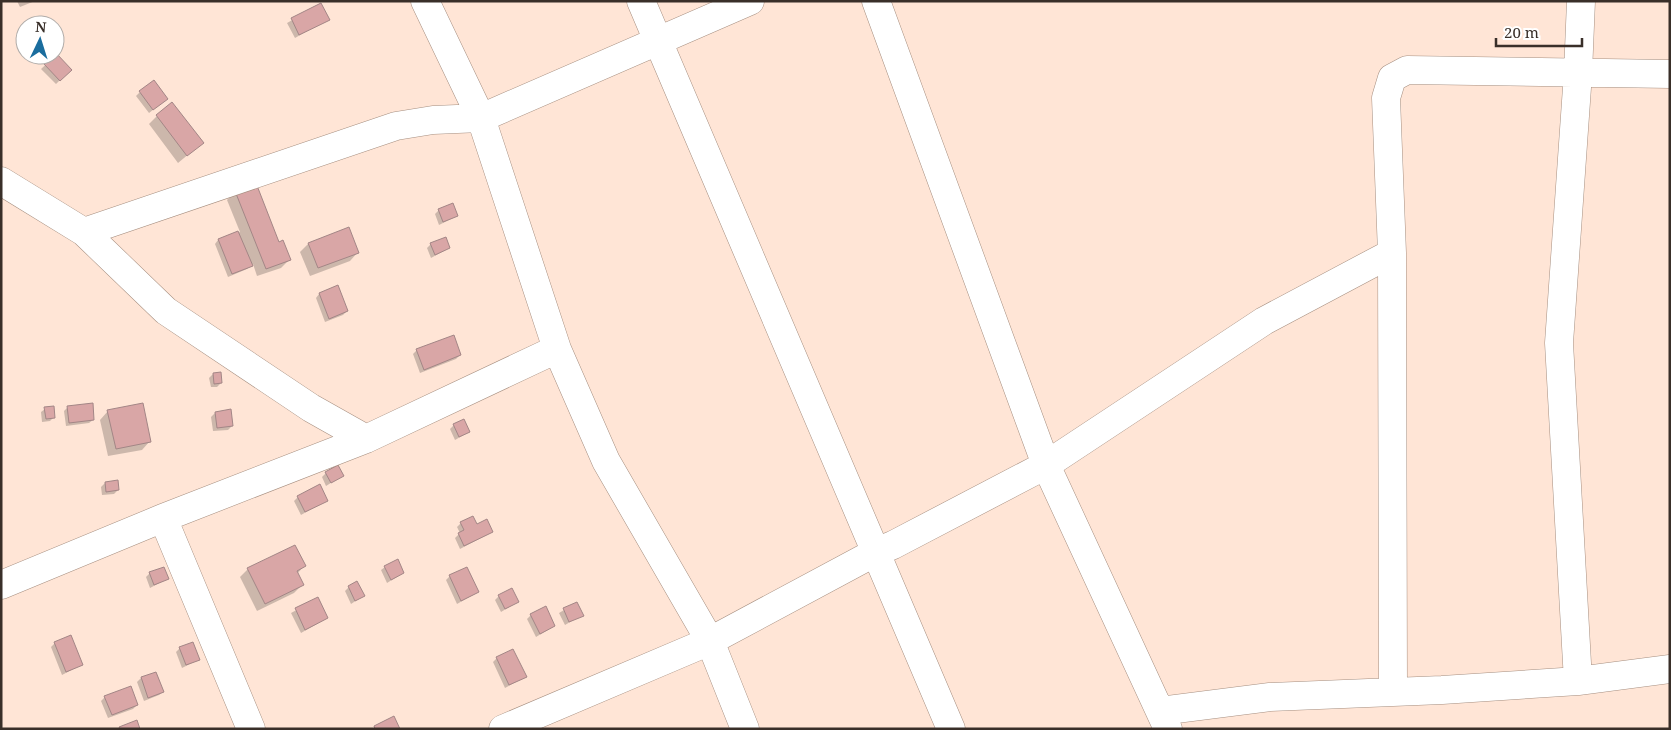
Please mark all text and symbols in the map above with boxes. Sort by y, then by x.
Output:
north arrow [15,15,65,65]
scale bar [1496,15,1582,47]
text: N [35,17,47,36]
text: 20 m [1504,22,1539,42]

